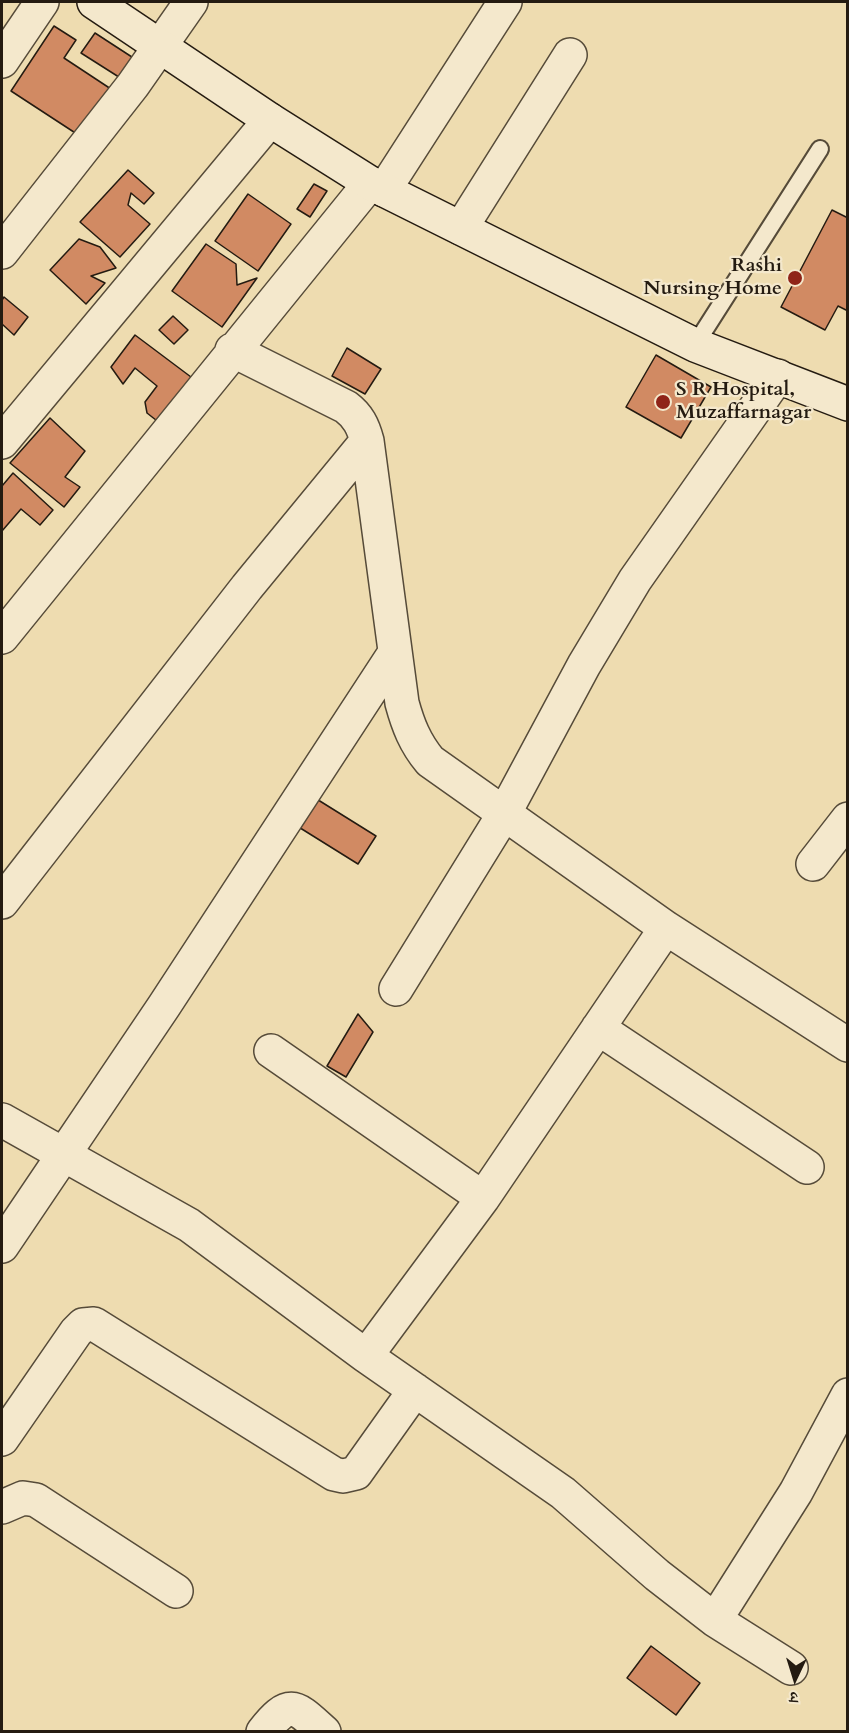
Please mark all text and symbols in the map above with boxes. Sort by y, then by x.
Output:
place label: Rashi Nursing Home [643,254,782,301]
marker: Rashi Nursing Home [786,269,804,287]
place label: S R Hospital, Muzaffarnagar [676,378,811,425]
marker: S R Hospital, Muzaffarnagar [654,393,672,411]
north arrow [765,1649,825,1709]
text: उ [789,1686,799,1708]

